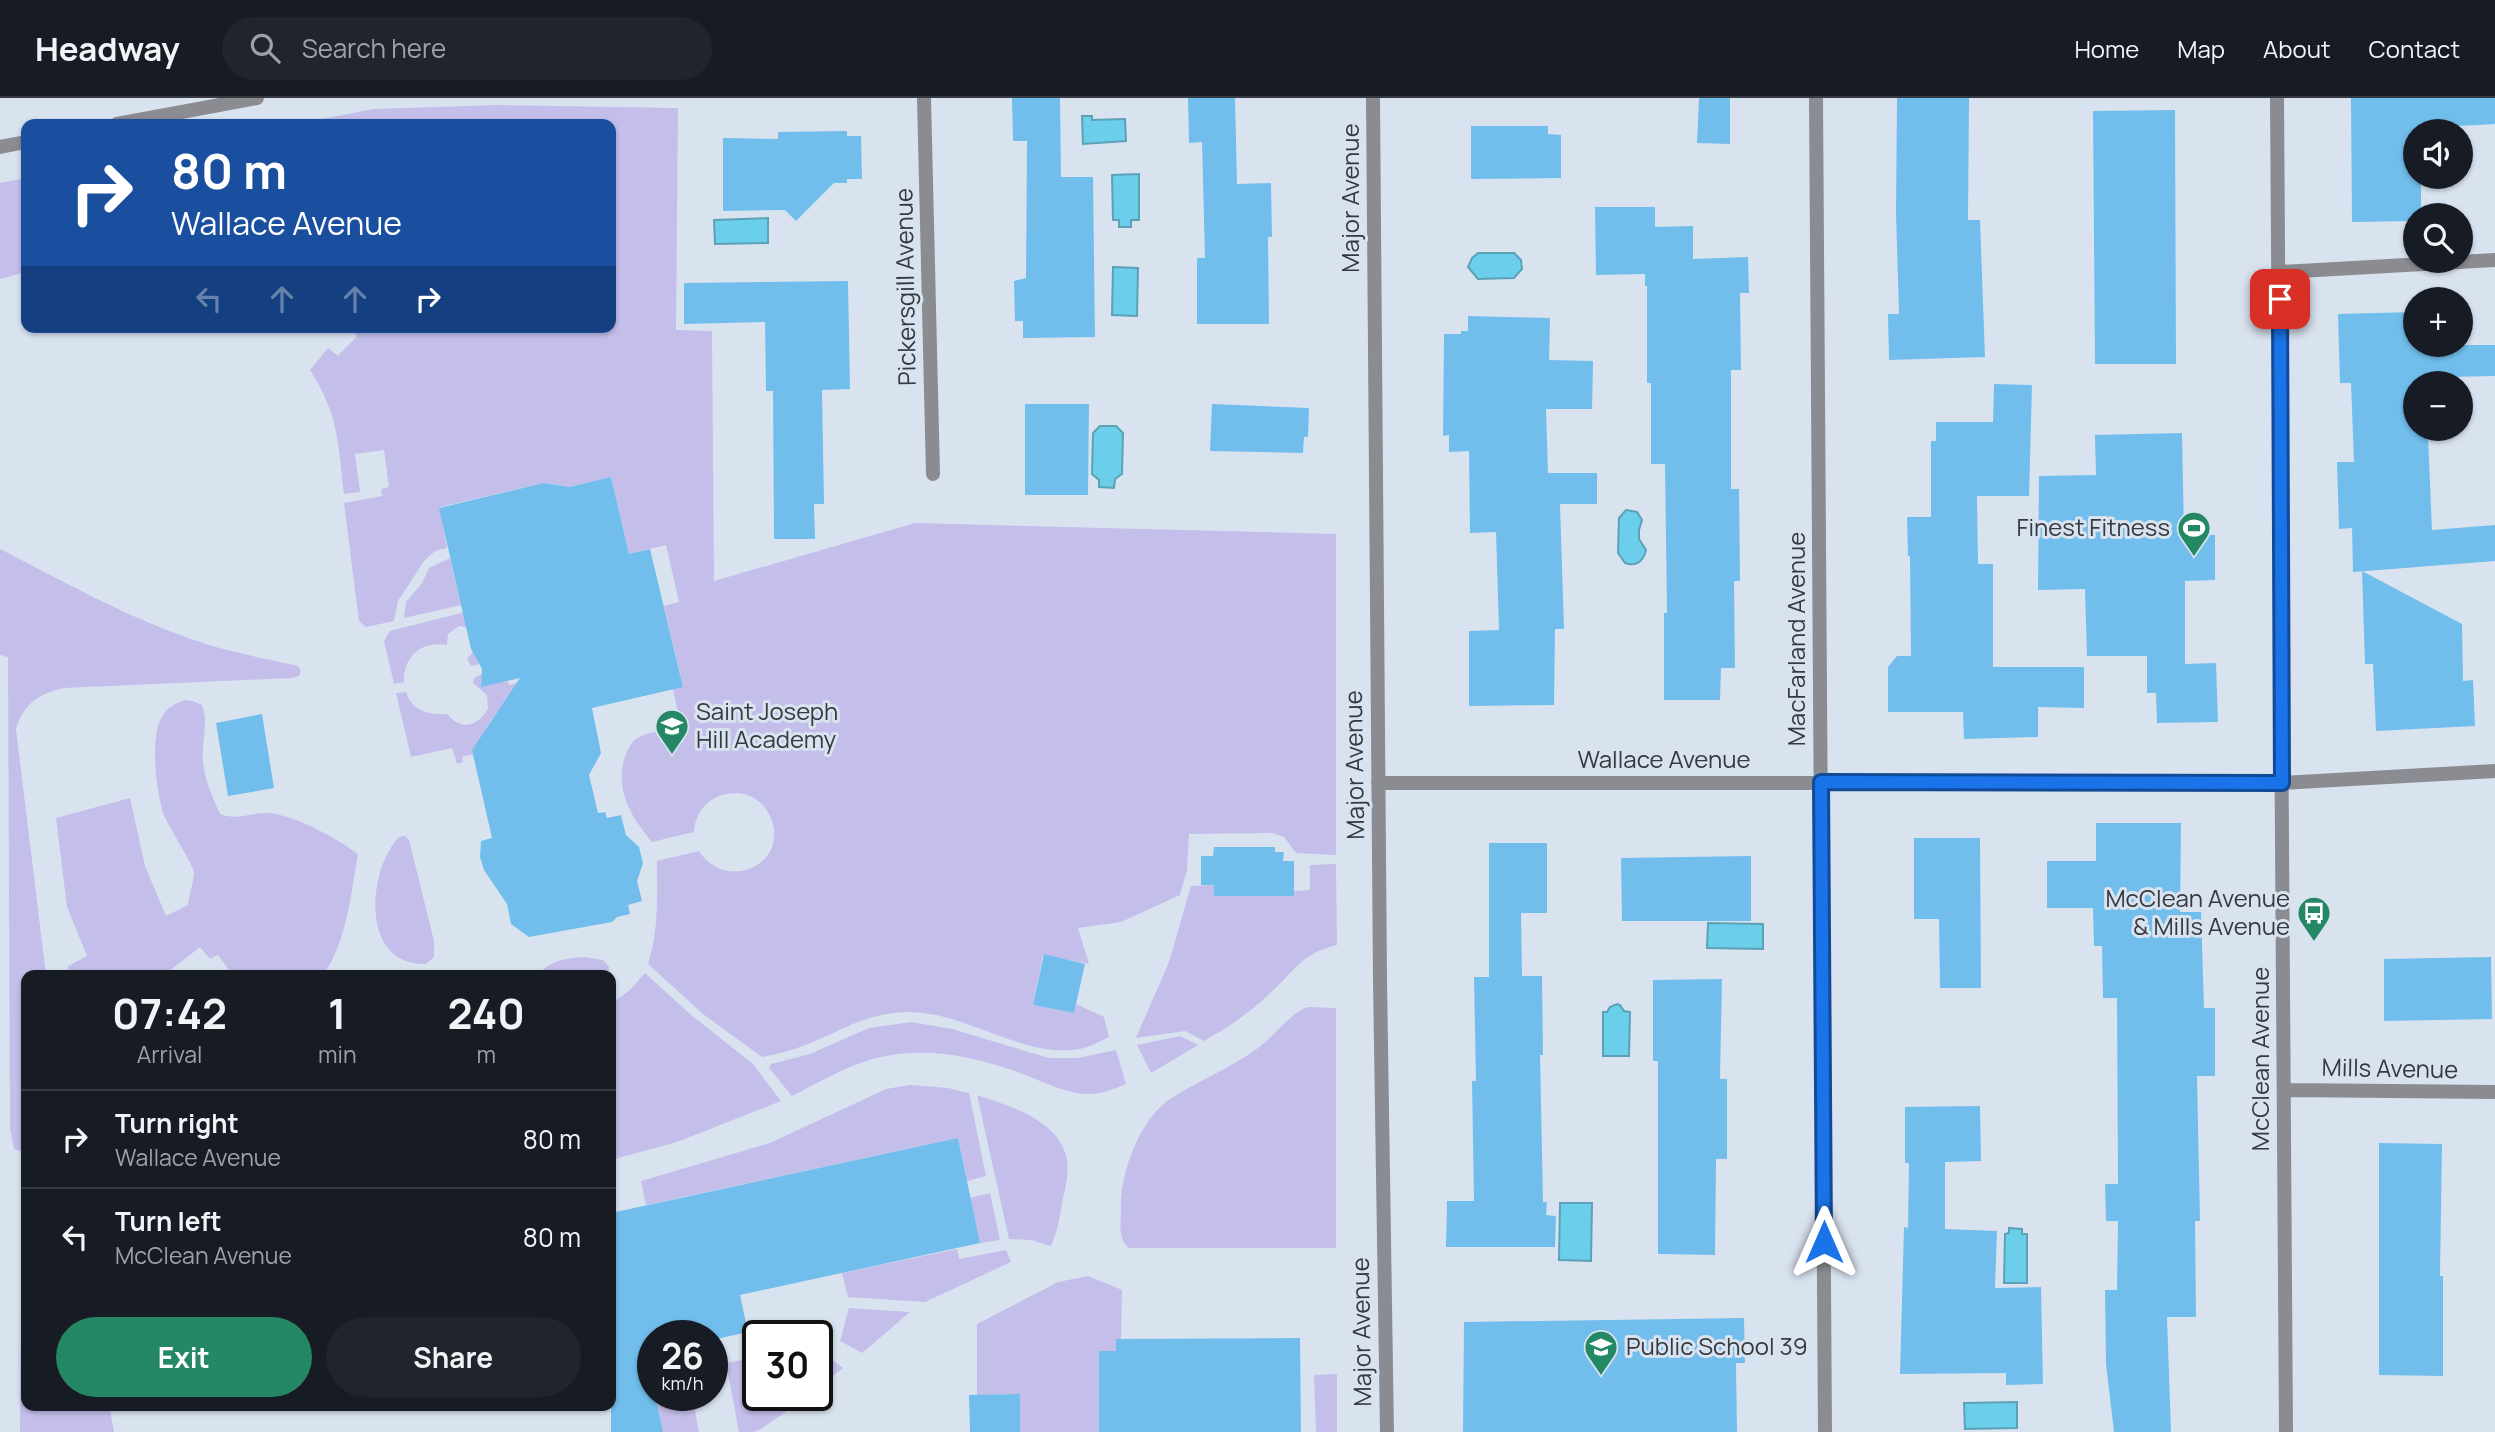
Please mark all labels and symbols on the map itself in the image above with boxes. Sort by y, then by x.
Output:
street label: Major Avenue [1333,123,1366,273]
street label: Pickersgill Avenue [886,188,923,386]
pin [2250,269,2310,329]
sports icon: Finest Fitness [2175,509,2213,558]
place label: Finest Fitness [2016,510,2170,543]
street label: MacFarland Avenue [1779,532,1812,746]
street label: Major Avenue [1336,690,1371,840]
place label: Saint Joseph Hill Academy [696,694,838,755]
school or university icon: Saint Joseph Hill Academy [653,707,691,756]
street label: Wallace Avenue [1577,742,1751,775]
place label: McClean Avenue & Mills Avenue [2105,881,2290,942]
bus stop icon: McClean Avenue & Mills Avenue [2295,894,2333,943]
street label: McClean Avenue [2243,967,2276,1151]
street label: Mills Avenue [2321,1050,2459,1085]
position arrow [1787,1205,1861,1279]
street label: Major Avenue [1343,1257,1378,1407]
speed limit sign: 30 [742,1320,833,1411]
school or university icon: Public School 39 [1582,1328,1620,1377]
place label: Public School 39 [1626,1329,1808,1362]

